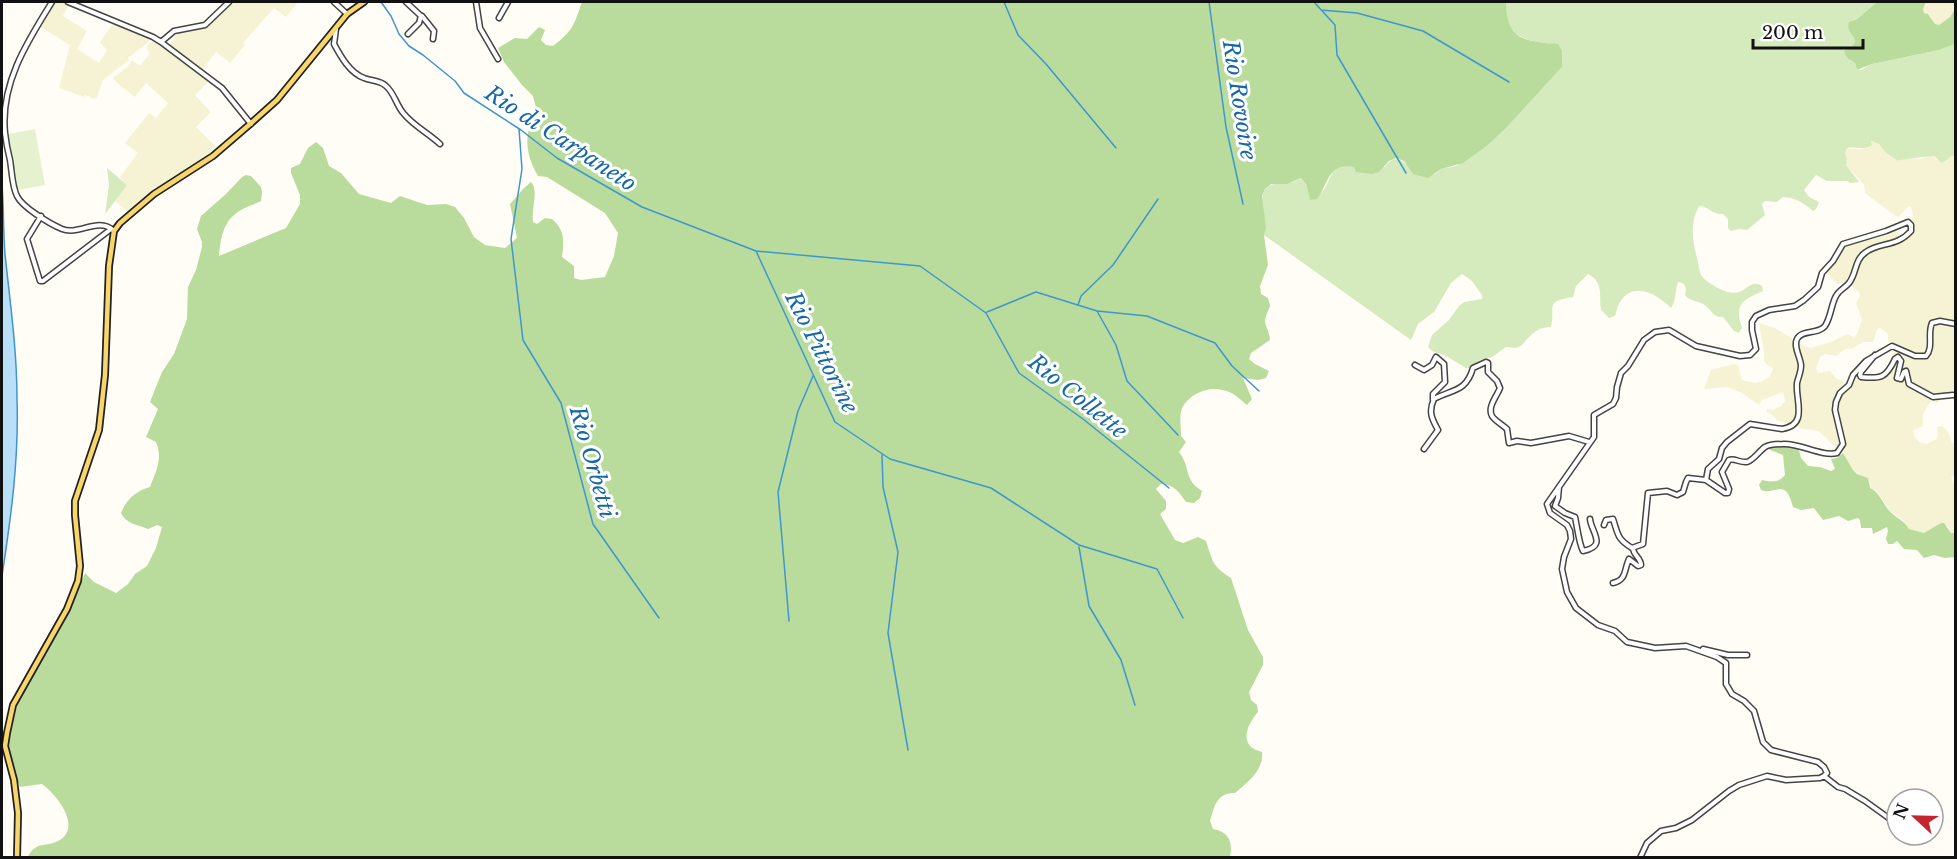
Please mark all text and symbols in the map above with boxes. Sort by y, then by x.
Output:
scale bar [1753,12,1862,50]
text: 200 m [1762,22,1823,44]
water label: Rio Rovoire [1217,37,1262,162]
water label: Rio di Carpaneto [479,79,641,197]
water label: Rio Pittorine [779,286,864,418]
water label: Rio Collette [1022,348,1132,444]
water label: Rio Orbetti [563,402,621,522]
north arrow [1885,787,1945,847]
text: N [1889,801,1913,822]

